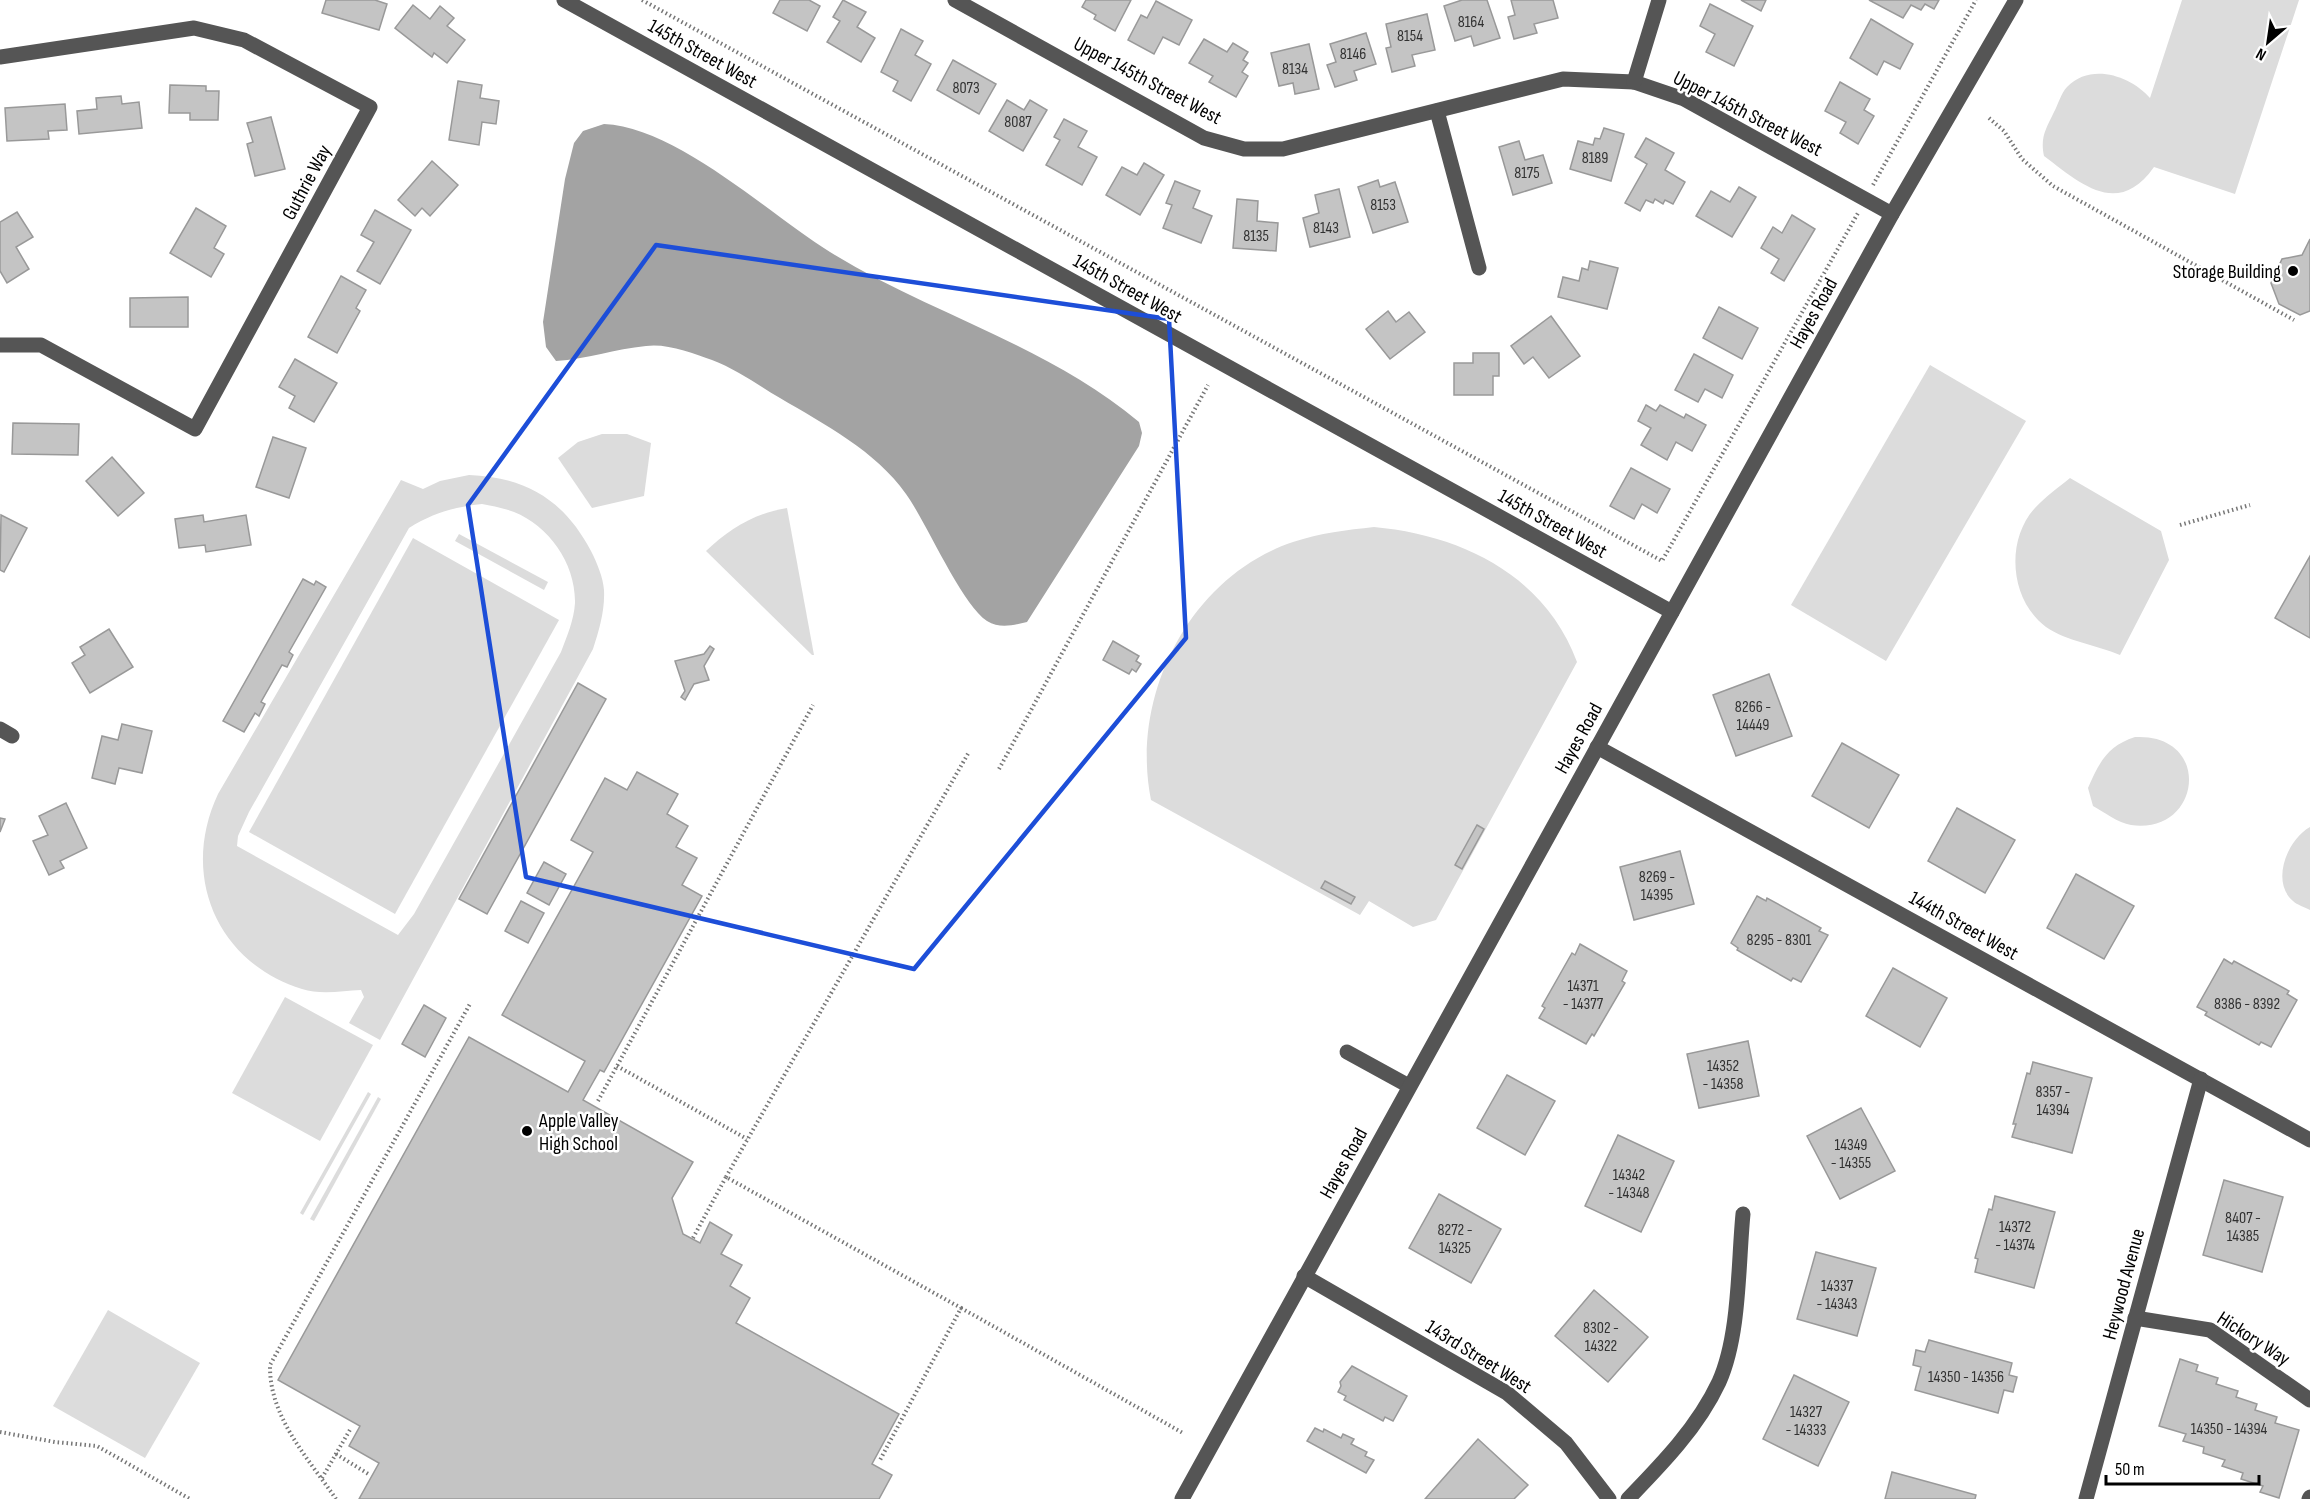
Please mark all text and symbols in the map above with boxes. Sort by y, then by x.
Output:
north arrow [2238,12,2298,72]
house number: 8164 [1458,13,1485,32]
street label: 145th Street West [644,14,761,94]
house number: 8154 [1397,27,1423,46]
street label: Upper 145th Street West [1069,32,1226,130]
text: N [2253,43,2270,64]
house number: 8146 [1340,45,1366,64]
house number: 8134 [1282,60,1308,79]
street label: Upper 145th Street West [1669,66,1826,162]
house number: 8073 [952,79,980,98]
house number: 8087 [1004,113,1032,132]
street label: Guthrie Way [277,141,337,224]
house number: 8189 [1582,149,1608,168]
house number: 8175 [1514,164,1540,183]
house number: 8153 [1370,196,1396,215]
house number: 8143 [1313,219,1339,238]
house number: 8135 [1243,227,1269,246]
street label: 145th Street West [1069,249,1186,329]
place label: Storage Building [2173,260,2281,284]
marker: Storage Building [2286,264,2300,278]
street label: Hayes Road [1785,274,1843,353]
street label: 145th Street West [1494,484,1611,564]
house number: 8266 - 14449 [1735,698,1771,735]
street label: Hayes Road [1550,699,1608,778]
house number: 8269 - 14395 [1639,868,1675,905]
street label: 144th Street West [1905,886,2022,966]
house number: 8295 - 8301 [1747,931,1812,950]
house number: 14371 - 14377 [1563,977,1604,1014]
house number: 8386 - 8392 [2214,995,2280,1014]
house number: 14352 - 14358 [1703,1057,1743,1094]
house number: 8357 - 14394 [2036,1083,2071,1120]
place label: Apple Valley High School [538,1109,619,1156]
marker: Apple Valley High School [520,1124,534,1138]
street label: Hayes Road [1315,1124,1373,1203]
house number: 14349 - 14355 [1831,1136,1871,1173]
house number: 14342 - 14348 [1608,1166,1650,1203]
house number: 8407 - 14385 [2225,1209,2261,1246]
house number: 14372 - 14374 [1995,1218,2035,1255]
house number: 8272 - 14325 [1437,1221,1473,1258]
street label: Heywood Avenue [2098,1226,2150,1342]
house number: 14337 - 14343 [1817,1277,1857,1314]
street label: Hickory Way [2213,1306,2295,1371]
street label: 143rd Street West [1421,1315,1536,1399]
house number: 8302 - 14322 [1583,1319,1619,1356]
house number: 14350 - 14356 [1928,1368,2004,1387]
house number: 14327 - 14333 [1786,1403,1826,1440]
house number: 14350 - 14394 [2191,1420,2268,1439]
scale bar [2106,1448,2259,1486]
text: 50 m [2115,1459,2145,1480]

